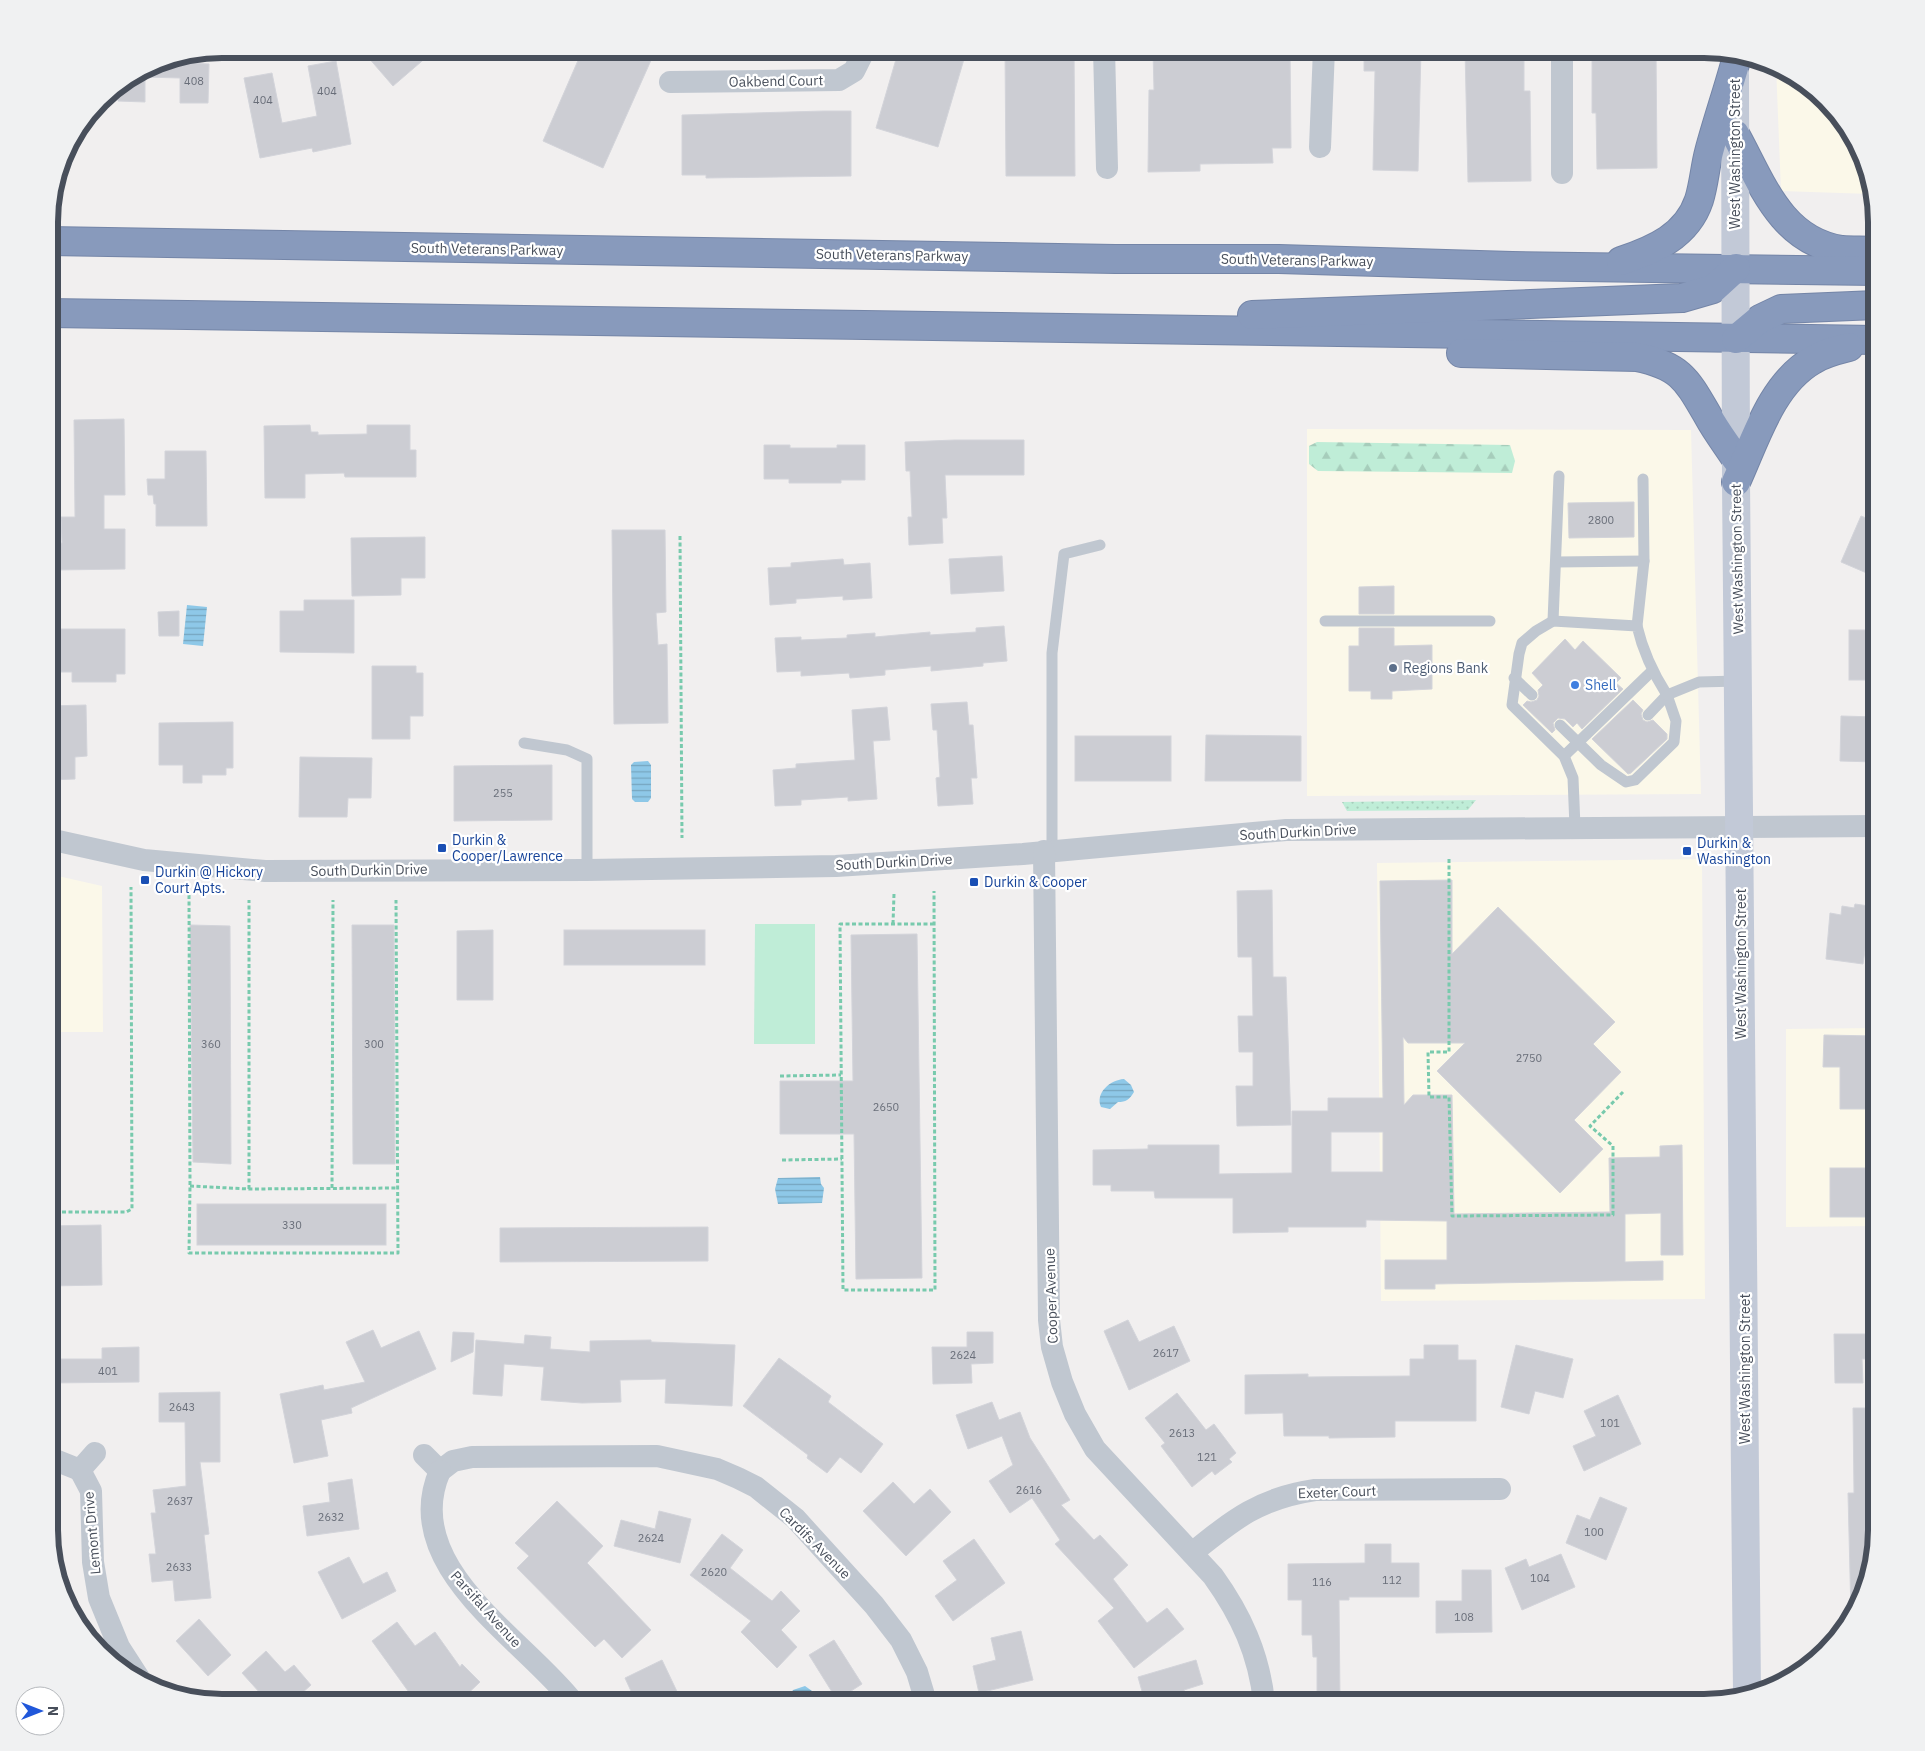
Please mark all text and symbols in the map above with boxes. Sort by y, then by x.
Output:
street label: Oakbend Court [729,71,824,91]
house number: 408 [184,74,204,88]
street label: West Washington Street [1726,79,1744,229]
house number: 404 [317,84,337,98]
house number: 404 [253,93,273,107]
street label: South Veterans Parkway [411,239,563,259]
street label: South Veterans Parkway [816,245,968,265]
street label: South Veterans Parkway [1221,250,1373,270]
street label: West Washington Street [1727,483,1747,634]
house number: 2800 [1588,513,1614,527]
place label: Regions Bank [1403,659,1489,677]
marker: Regions Bank [1387,662,1399,674]
place label: Shell [1585,676,1617,694]
marker: Shell [1569,679,1581,691]
house number: 255 [493,786,513,800]
street label: South Durkin Drive [1239,820,1357,844]
place label: Durkin & Cooper/Lawrence [452,831,563,865]
place label: Durkin & Washington [1697,834,1771,868]
marker: Durkin & Cooper/Lawrence [436,842,448,854]
marker: Durkin & Washington [1681,845,1693,857]
street label: South Durkin Drive [835,850,953,874]
street label: South Durkin Drive [310,860,428,880]
place label: Durkin @ Hickory Court Apts. [155,863,263,897]
place label: Durkin & Cooper [984,873,1087,891]
marker: Durkin @ Hickory Court Apts. [139,874,151,886]
marker: Durkin & Cooper [968,876,980,888]
street label: West Washington Street [1732,889,1750,1039]
house number: 360 [201,1037,221,1051]
house number: 300 [364,1037,384,1051]
house number: 2750 [1516,1051,1542,1065]
house number: 2650 [873,1100,899,1114]
house number: 330 [282,1218,302,1232]
street label: Cooper Avenue [1040,1248,1062,1344]
street label: West Washington Street [1736,1294,1754,1444]
house number: 2617 [1153,1346,1179,1360]
house number: 2624 [950,1348,977,1362]
house number: 401 [98,1364,118,1378]
house number: 2643 [169,1400,195,1414]
house number: 101 [1600,1416,1620,1430]
house number: 2613 [1169,1426,1195,1440]
house number: 121 [1197,1450,1217,1464]
street label: Exeter Court [1298,1482,1377,1502]
house number: 2616 [1016,1483,1042,1497]
street label: Lemont Drive [79,1490,105,1575]
house number: 2637 [167,1494,193,1508]
street label: Cardifs Avenue [775,1503,855,1583]
house number: 2632 [318,1510,344,1524]
house number: 100 [1584,1525,1604,1539]
house number: 2624 [638,1531,665,1545]
house number: 2633 [166,1560,192,1574]
house number: 2620 [701,1565,727,1579]
street label: Parsifal Avenue [447,1567,525,1651]
house number: 104 [1530,1571,1550,1585]
house number: 112 [1382,1573,1402,1587]
house number: 116 [1312,1575,1332,1589]
house number: 108 [1454,1610,1474,1624]
north arrow [15,1686,65,1736]
text: N [44,1706,62,1716]

